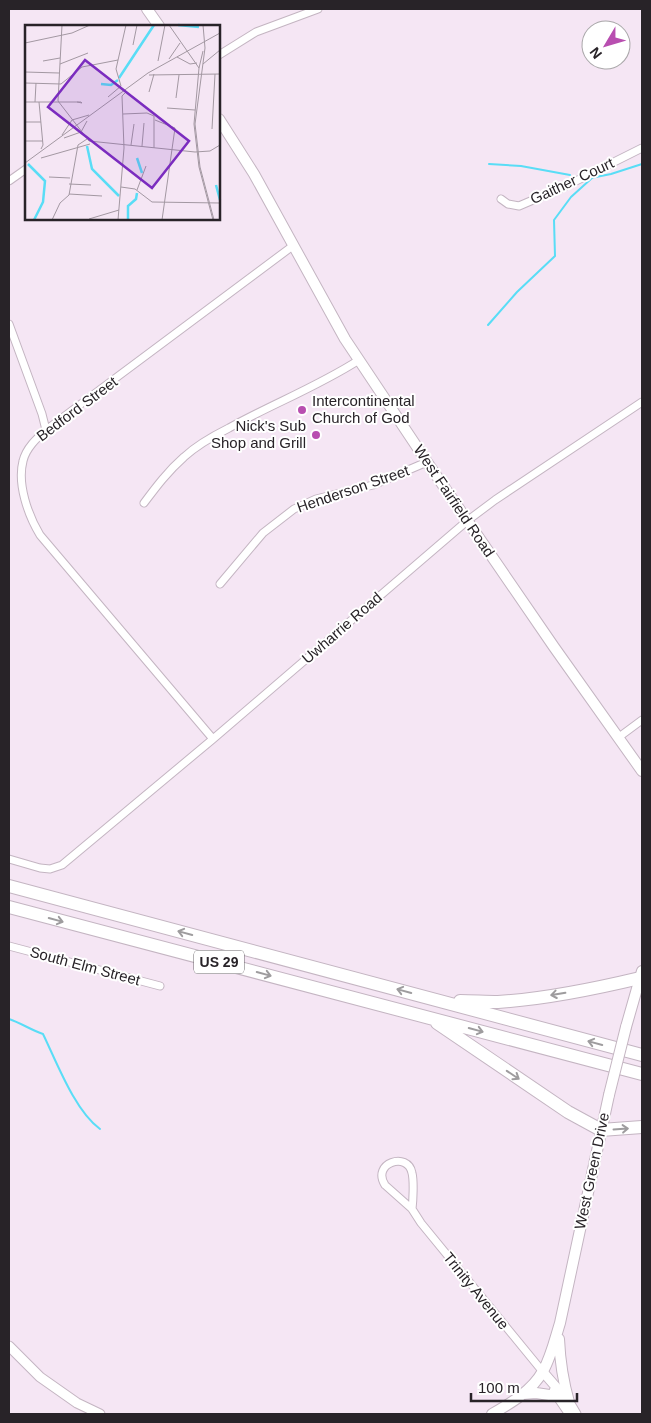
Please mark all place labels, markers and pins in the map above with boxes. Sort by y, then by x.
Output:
place label: Intercontinental Church of God [312,392,415,426]
marker: Intercontinental Church of God [296,404,308,416]
place label: Nick's Sub Shop and Grill [211,417,306,451]
marker: Nick's Sub Shop and Grill [310,429,322,441]

